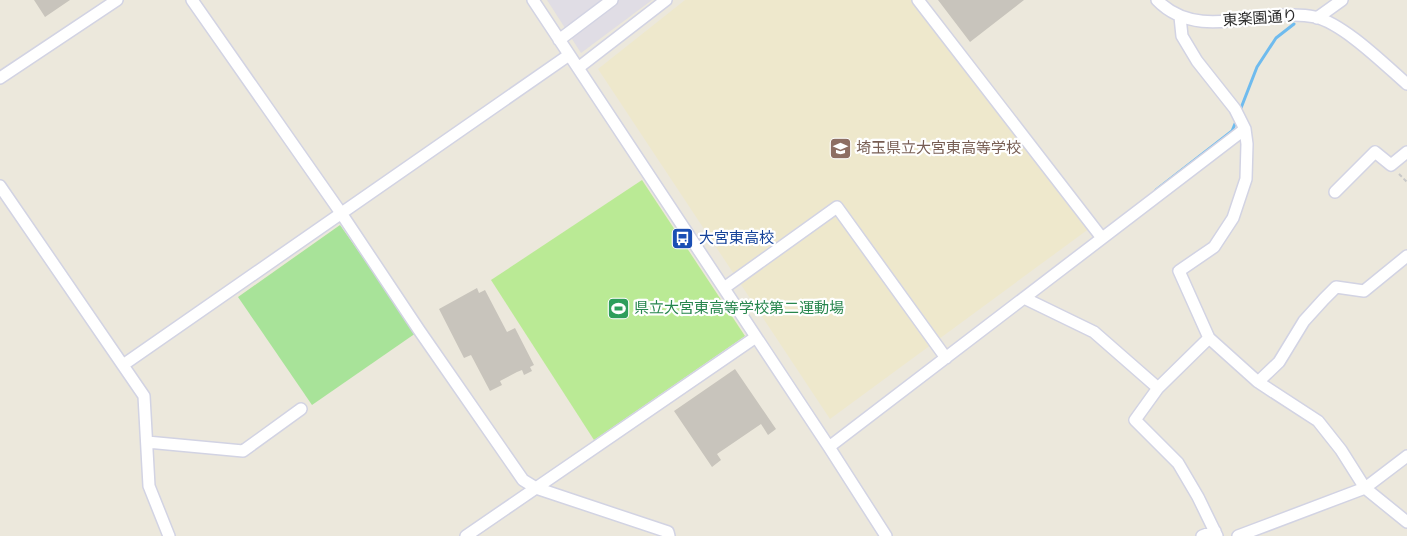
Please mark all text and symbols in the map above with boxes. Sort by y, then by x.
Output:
street label: 東楽園通り [1222,4,1298,31]
school or university icon: 埼玉県立大宮東高等学校 [828,136,852,160]
place label: 埼玉県立大宮東高等学校 [856,137,1021,158]
bus stop icon: 大宮東高校 [671,226,695,250]
place label: 大宮東高校 [699,227,774,248]
sports icon: 県立大宮東高等学校第二運動場 [606,296,630,320]
place label: 県立大宮東高等学校第二運動場 [634,297,844,318]

